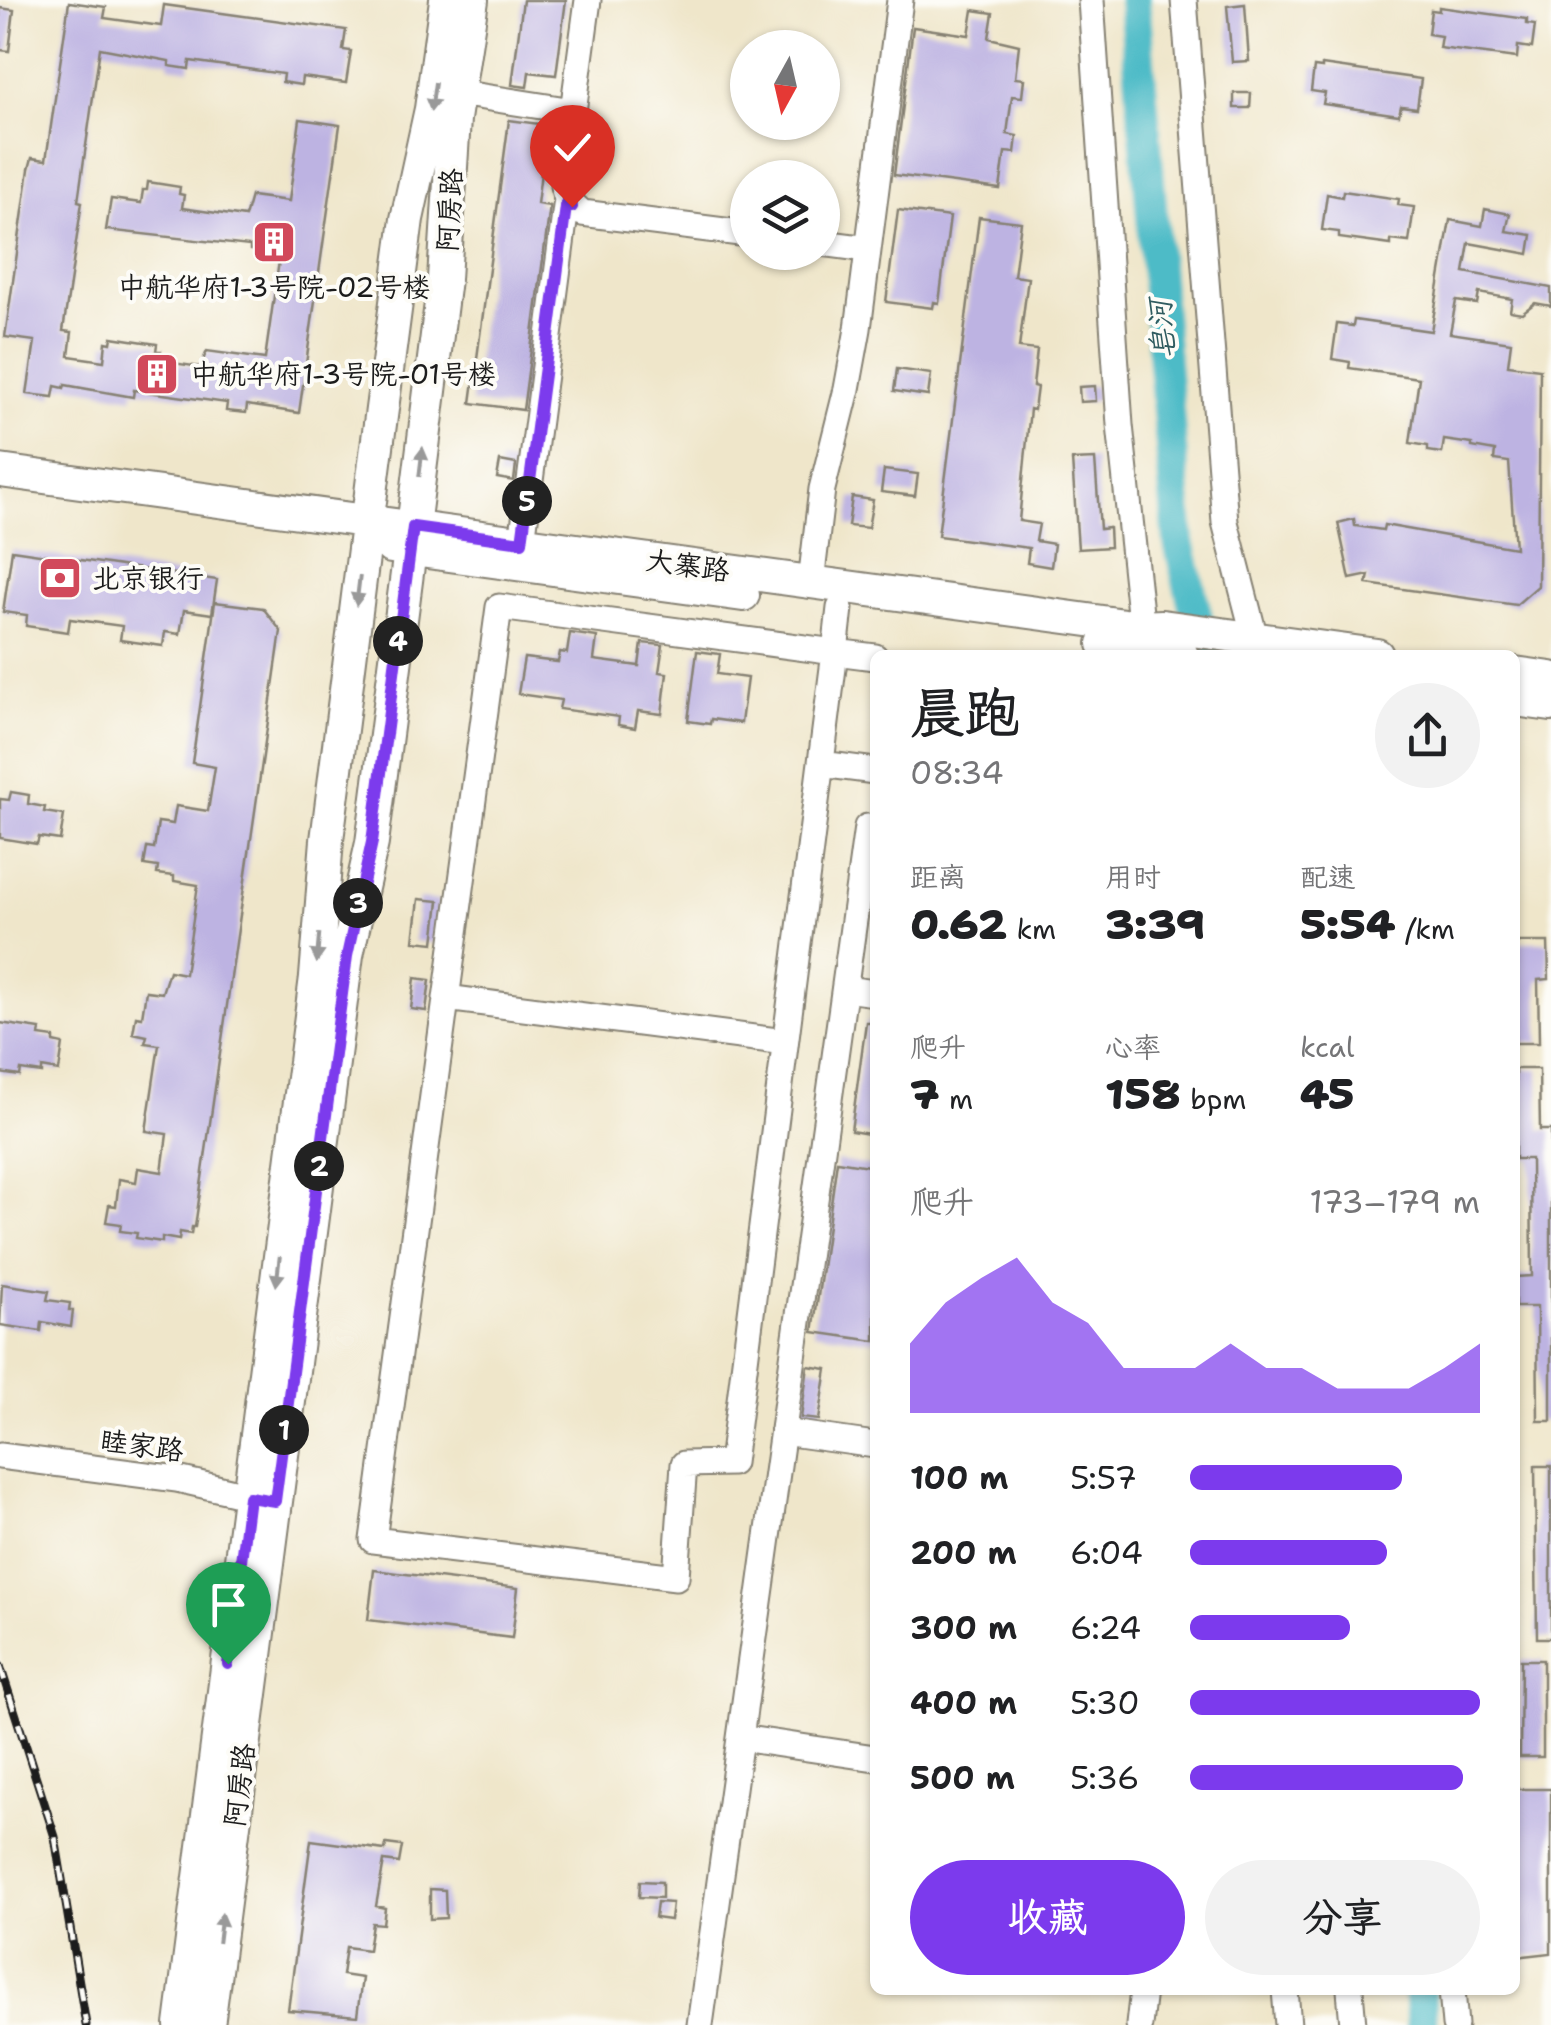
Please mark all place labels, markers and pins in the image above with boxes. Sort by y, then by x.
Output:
pin [530,105,615,208]
building icon: 中航华府1-3号院-02号楼 [251,219,297,265]
place label: 中航华府1-3号院-02号楼 [117,268,431,306]
building icon: 中航华府1-3号院-01号楼 [134,351,180,397]
place label: 中航华府1-3号院-01号楼 [190,355,496,393]
pin: 5 [502,476,552,526]
bank icon: 北京银行 [37,555,83,601]
place label: 北京银行 [92,559,204,597]
pin: 4 [373,616,423,666]
pin: 3 [333,878,383,928]
pin: 2 [294,1141,344,1191]
pin: 1 [259,1405,309,1455]
pin [186,1562,271,1665]

